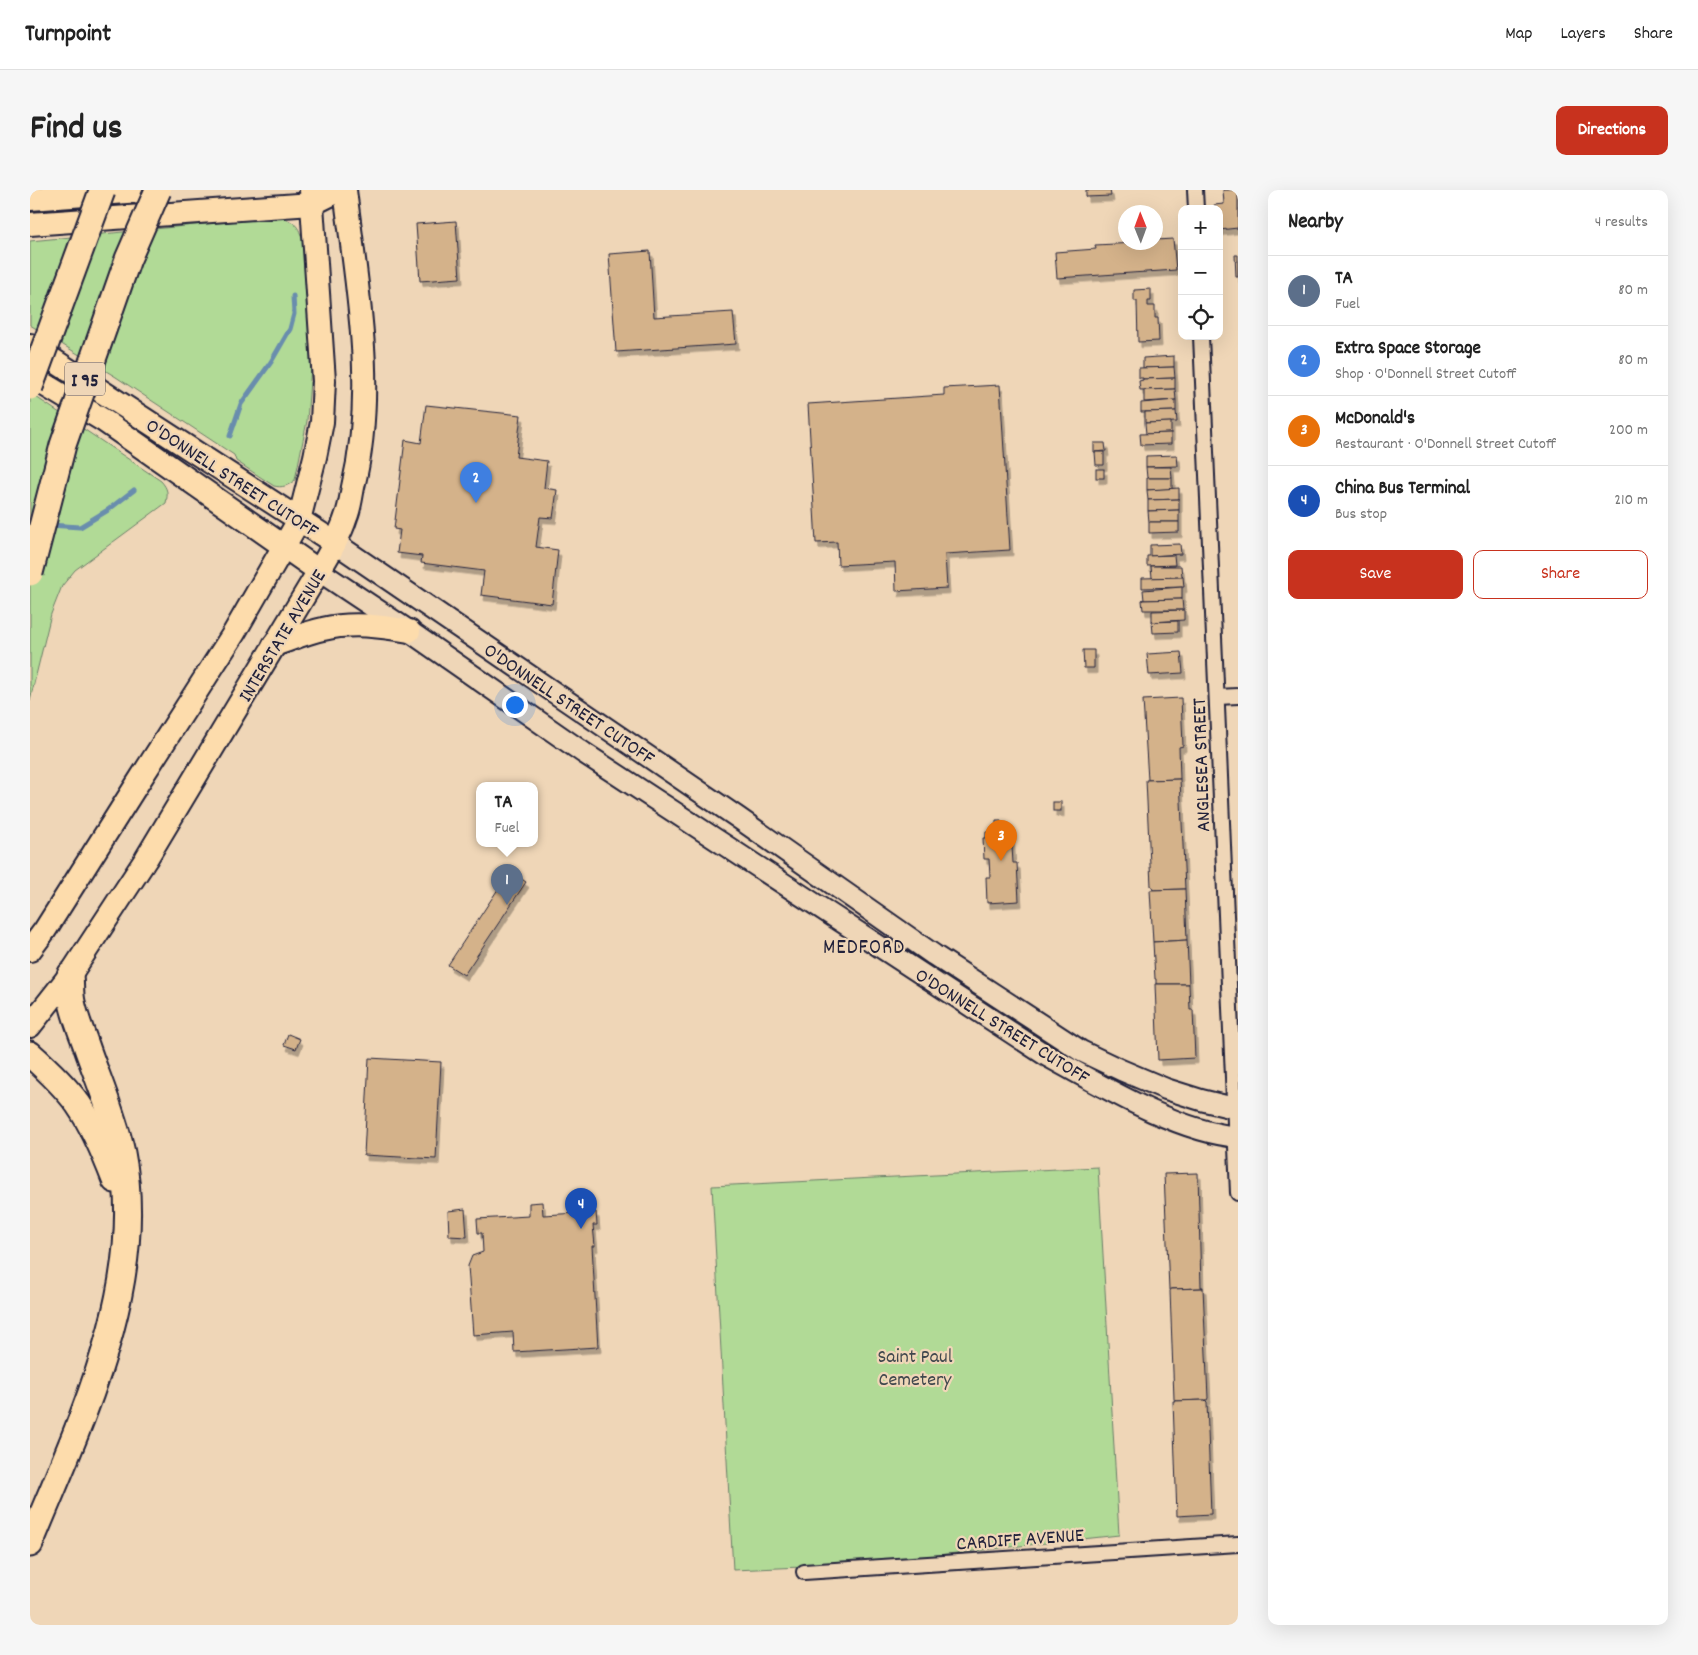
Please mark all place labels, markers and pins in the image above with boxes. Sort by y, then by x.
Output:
pin: 2 [460,462,492,503]
pin: 3 [985,820,1017,861]
pin: 1 [491,864,523,905]
pin: 4 [565,1188,597,1229]

